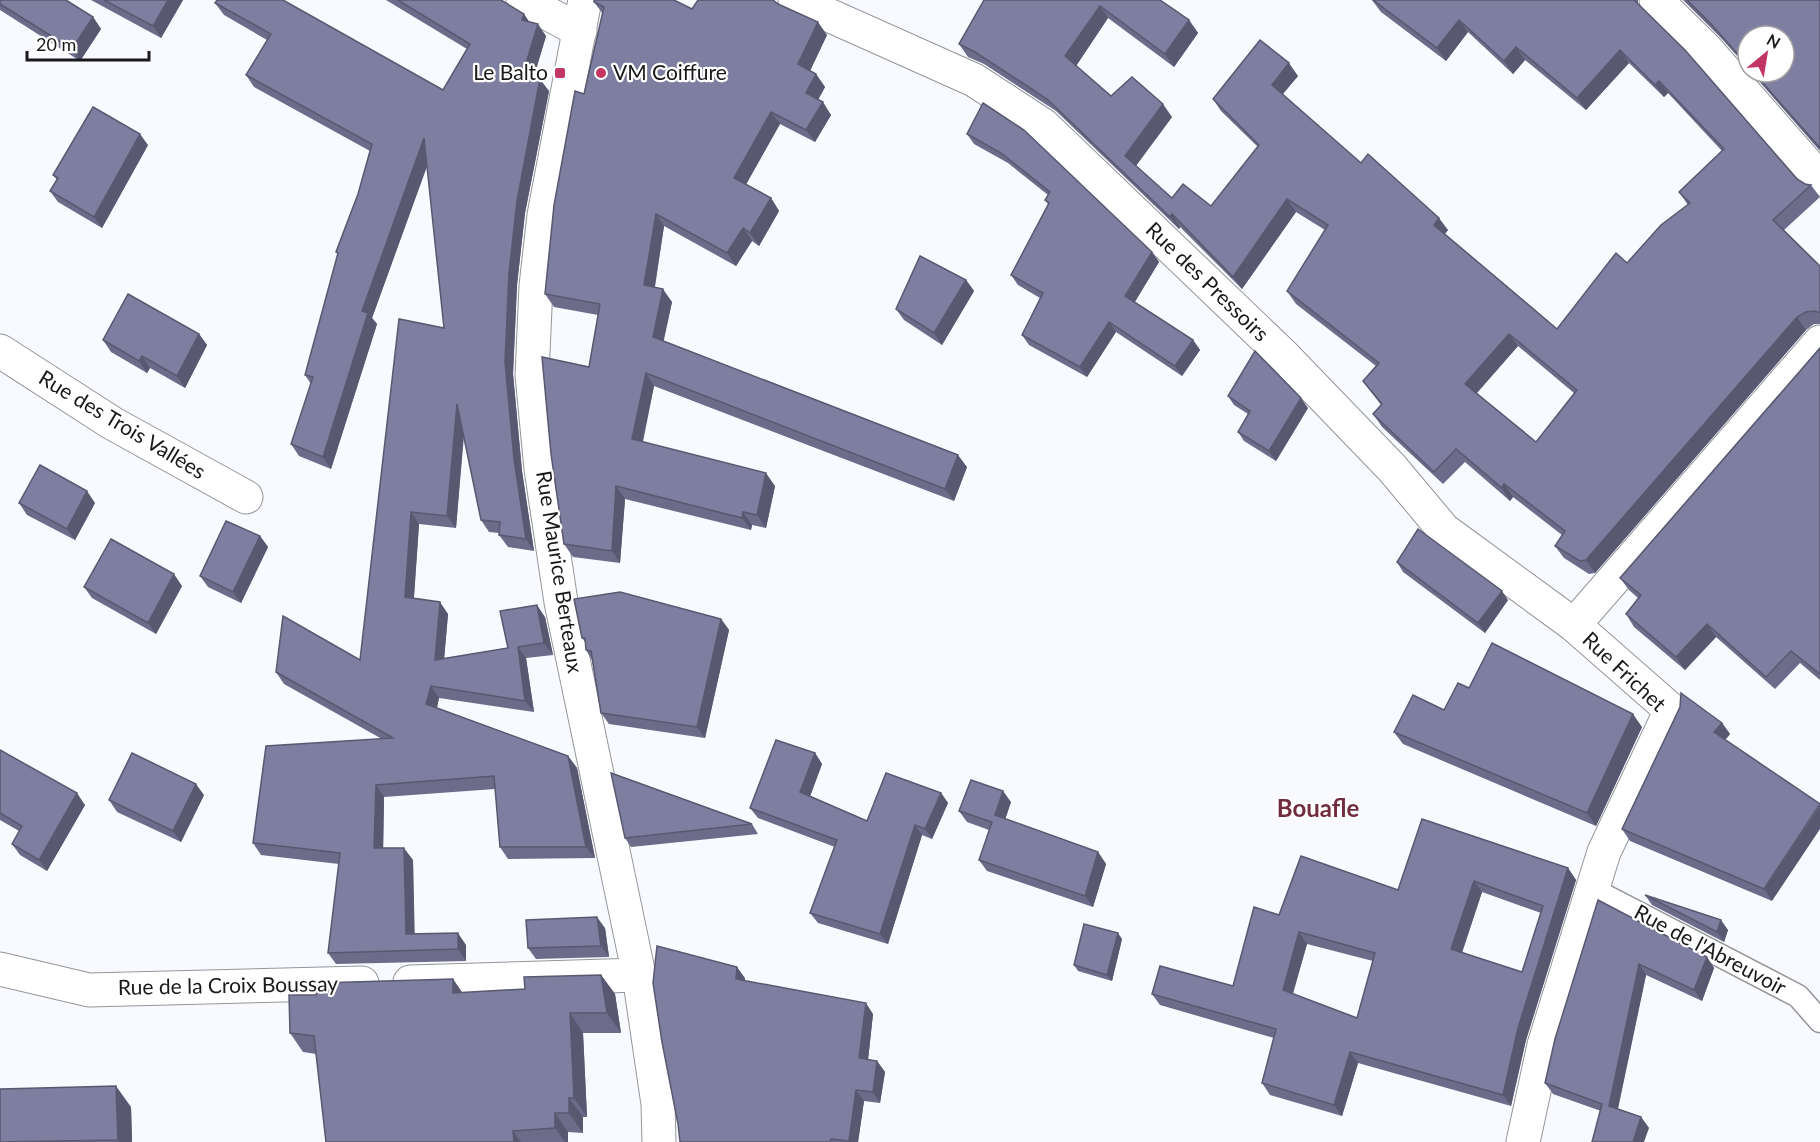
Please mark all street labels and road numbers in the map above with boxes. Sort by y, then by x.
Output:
street label: Rue des Pressoirs [1142,216,1275,346]
street label: Rue des Trois Vallées [35,364,211,483]
street label: Rue Maurice Berteaux [532,469,589,675]
street label: Rue Frichet [1578,626,1672,716]
street label: Rue de l'Abreuvoir [1631,898,1791,999]
street label: Rue de la Croix Boussay [118,970,338,999]

